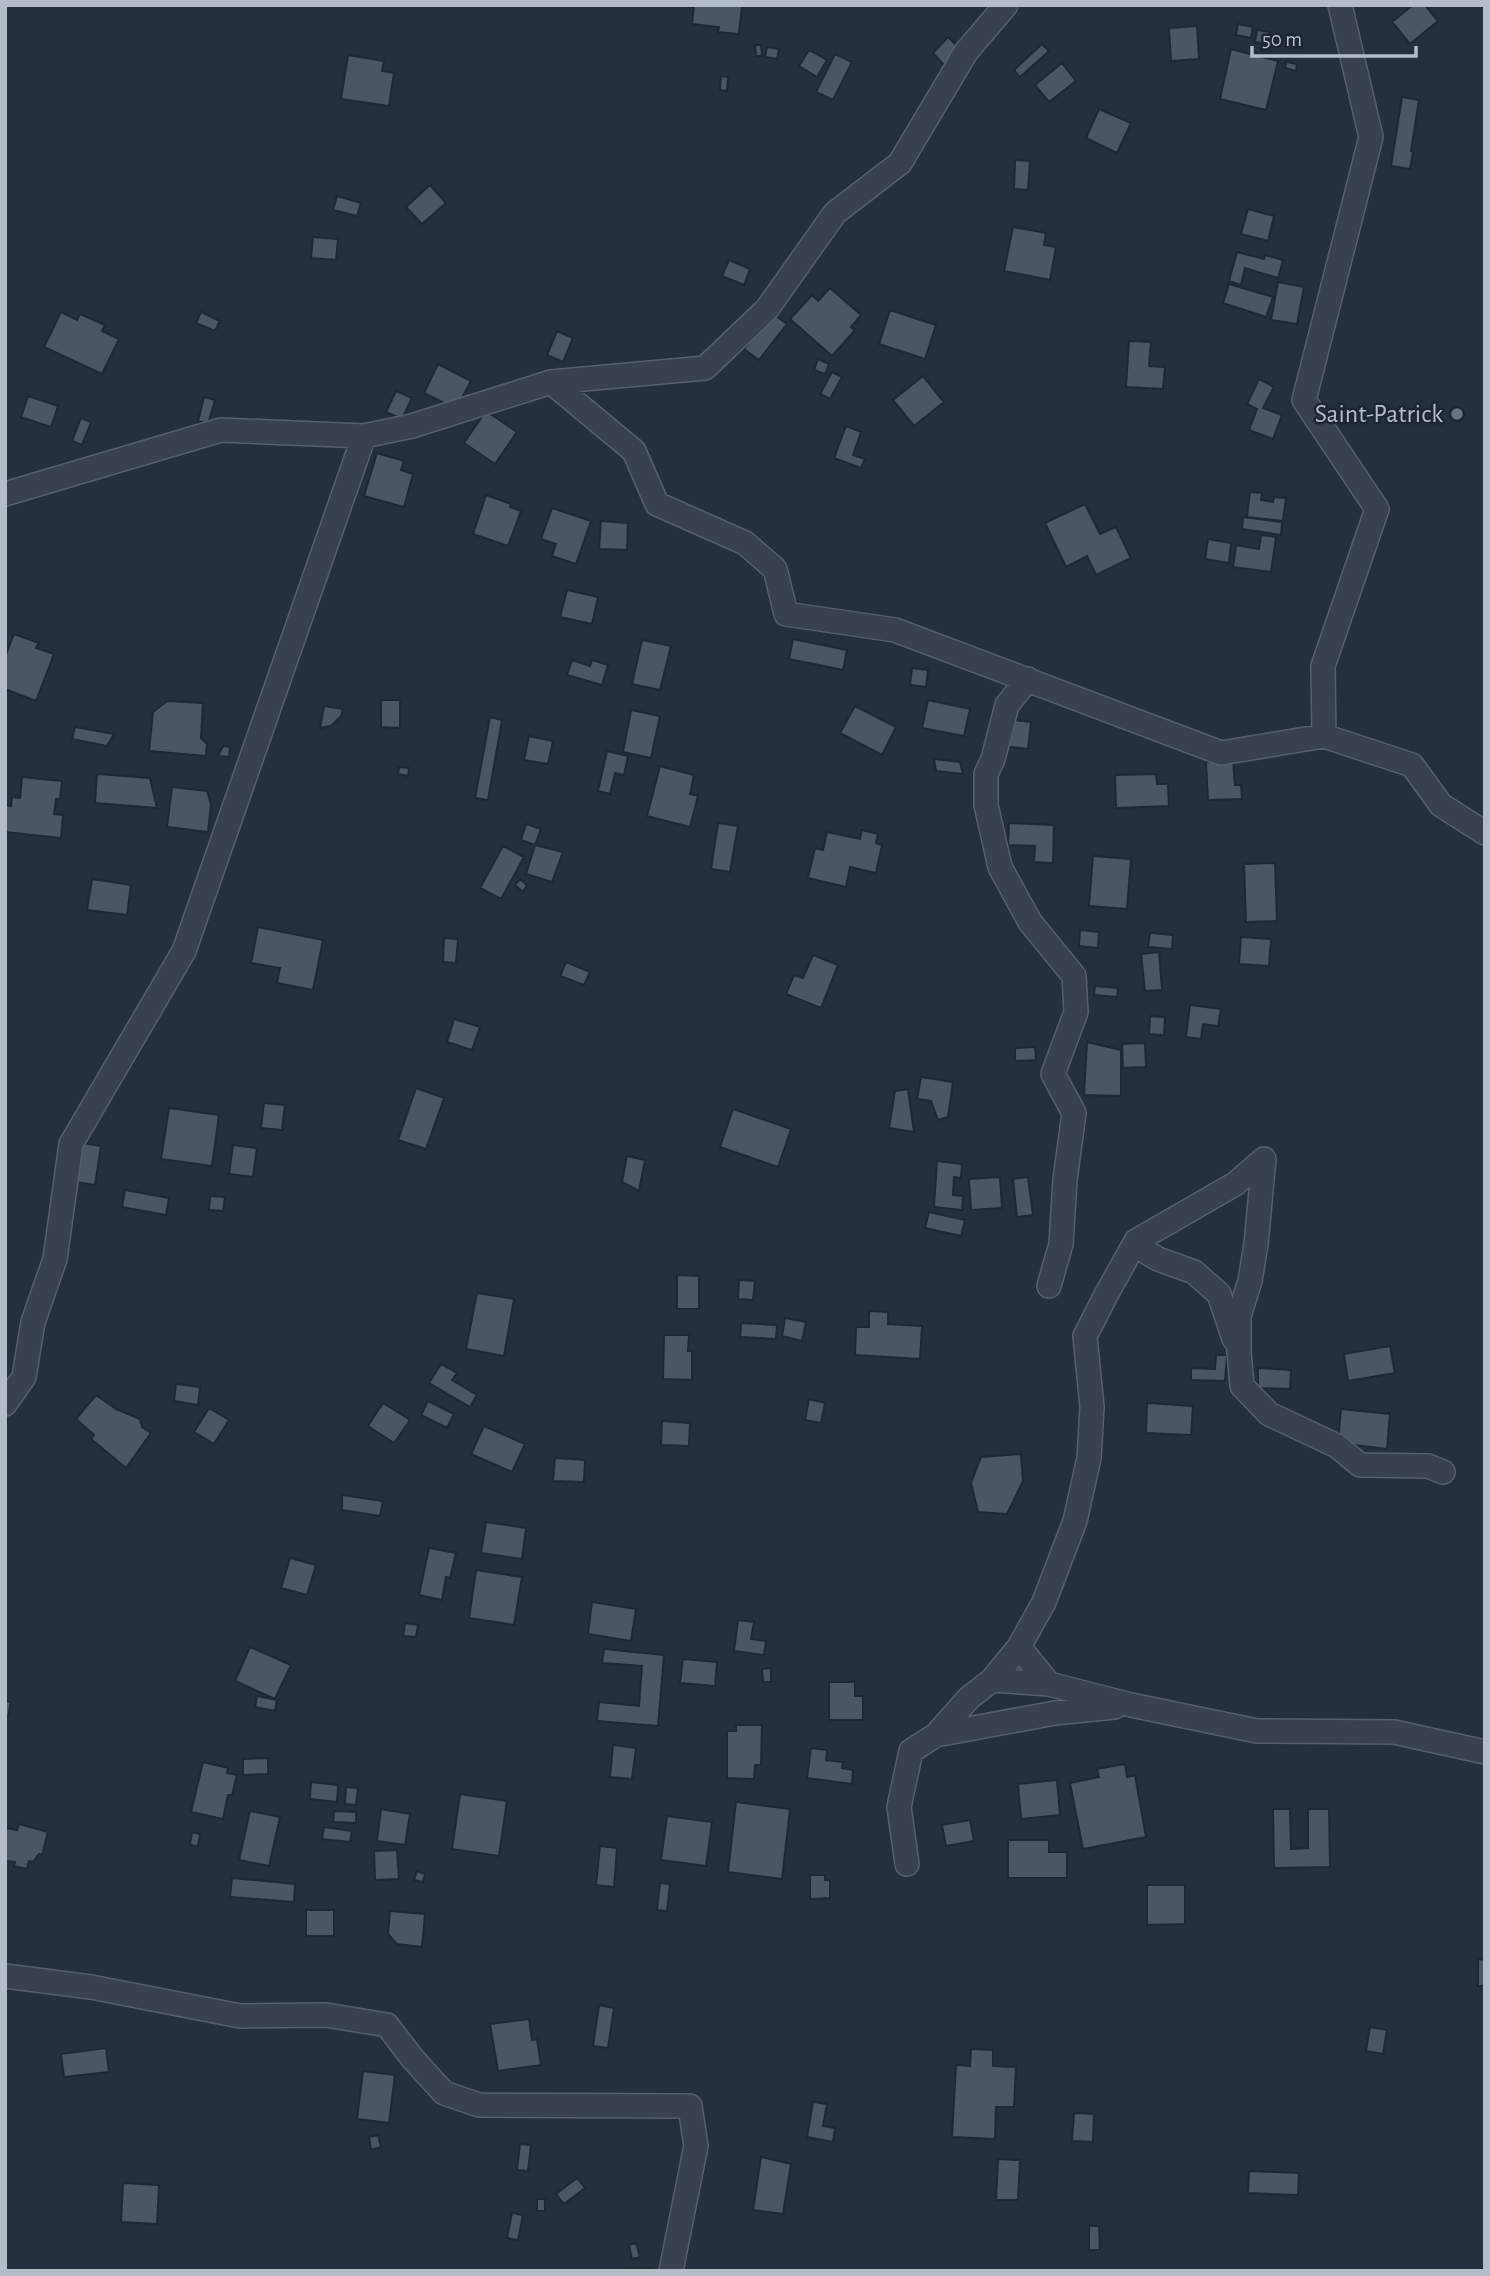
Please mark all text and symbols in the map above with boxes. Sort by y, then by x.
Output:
scale bar [1252,14,1416,58]
text: 50 m [1262,29,1302,50]
place label: Saint-Patrick [1315,401,1443,427]
marker: Saint-Patrick [1449,406,1465,422]

